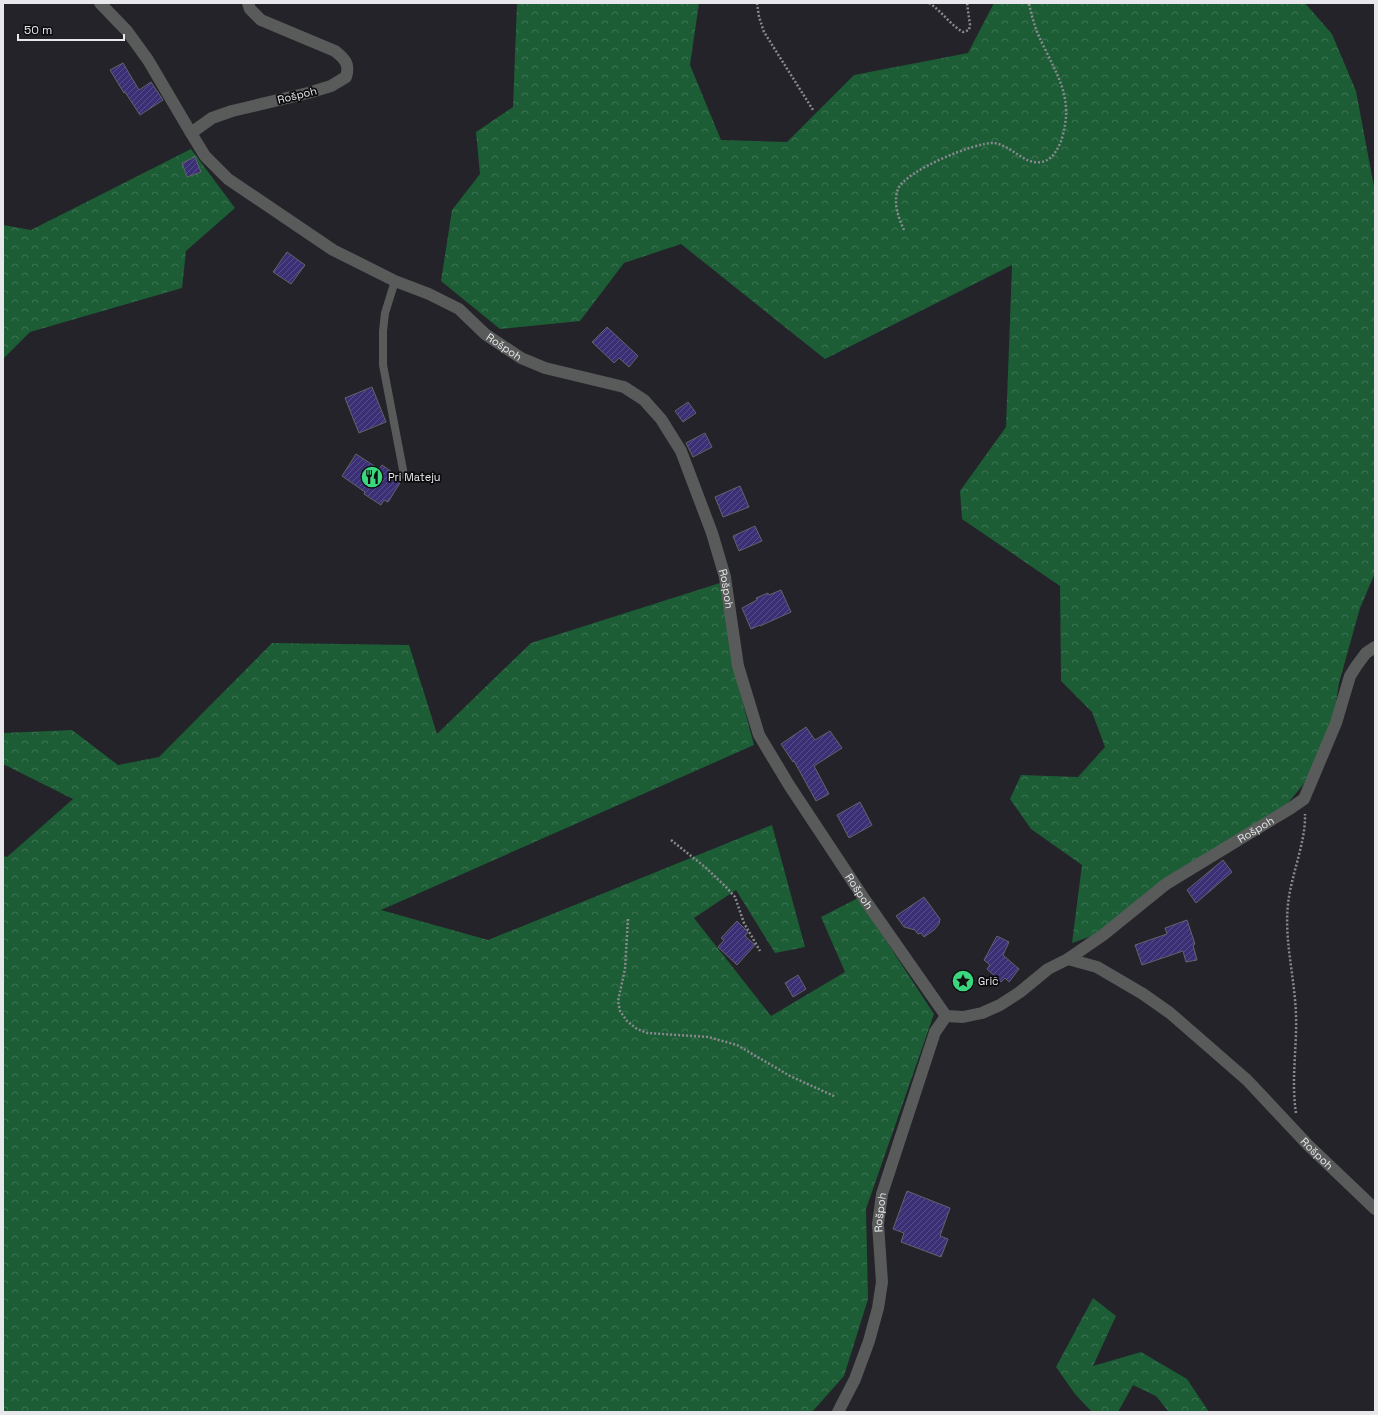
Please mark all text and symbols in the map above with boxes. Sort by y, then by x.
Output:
scale bar [18,16,124,42]
text: 50 m [24,22,52,38]
street label: Rošpoh [276,83,318,107]
street label: Rošpoh [483,330,525,364]
restaurant icon: Pri Mateju [359,464,385,490]
place label: Pri Mateju [388,470,441,484]
street label: Rošpoh [716,567,737,610]
street label: Rošpoh [1235,813,1276,846]
street label: Rošpoh [842,871,876,912]
place icon: Grič [950,968,976,994]
place label: Grič [978,974,999,988]
street label: Rošpoh [1298,1135,1336,1172]
street label: Rošpoh [871,1192,889,1233]

